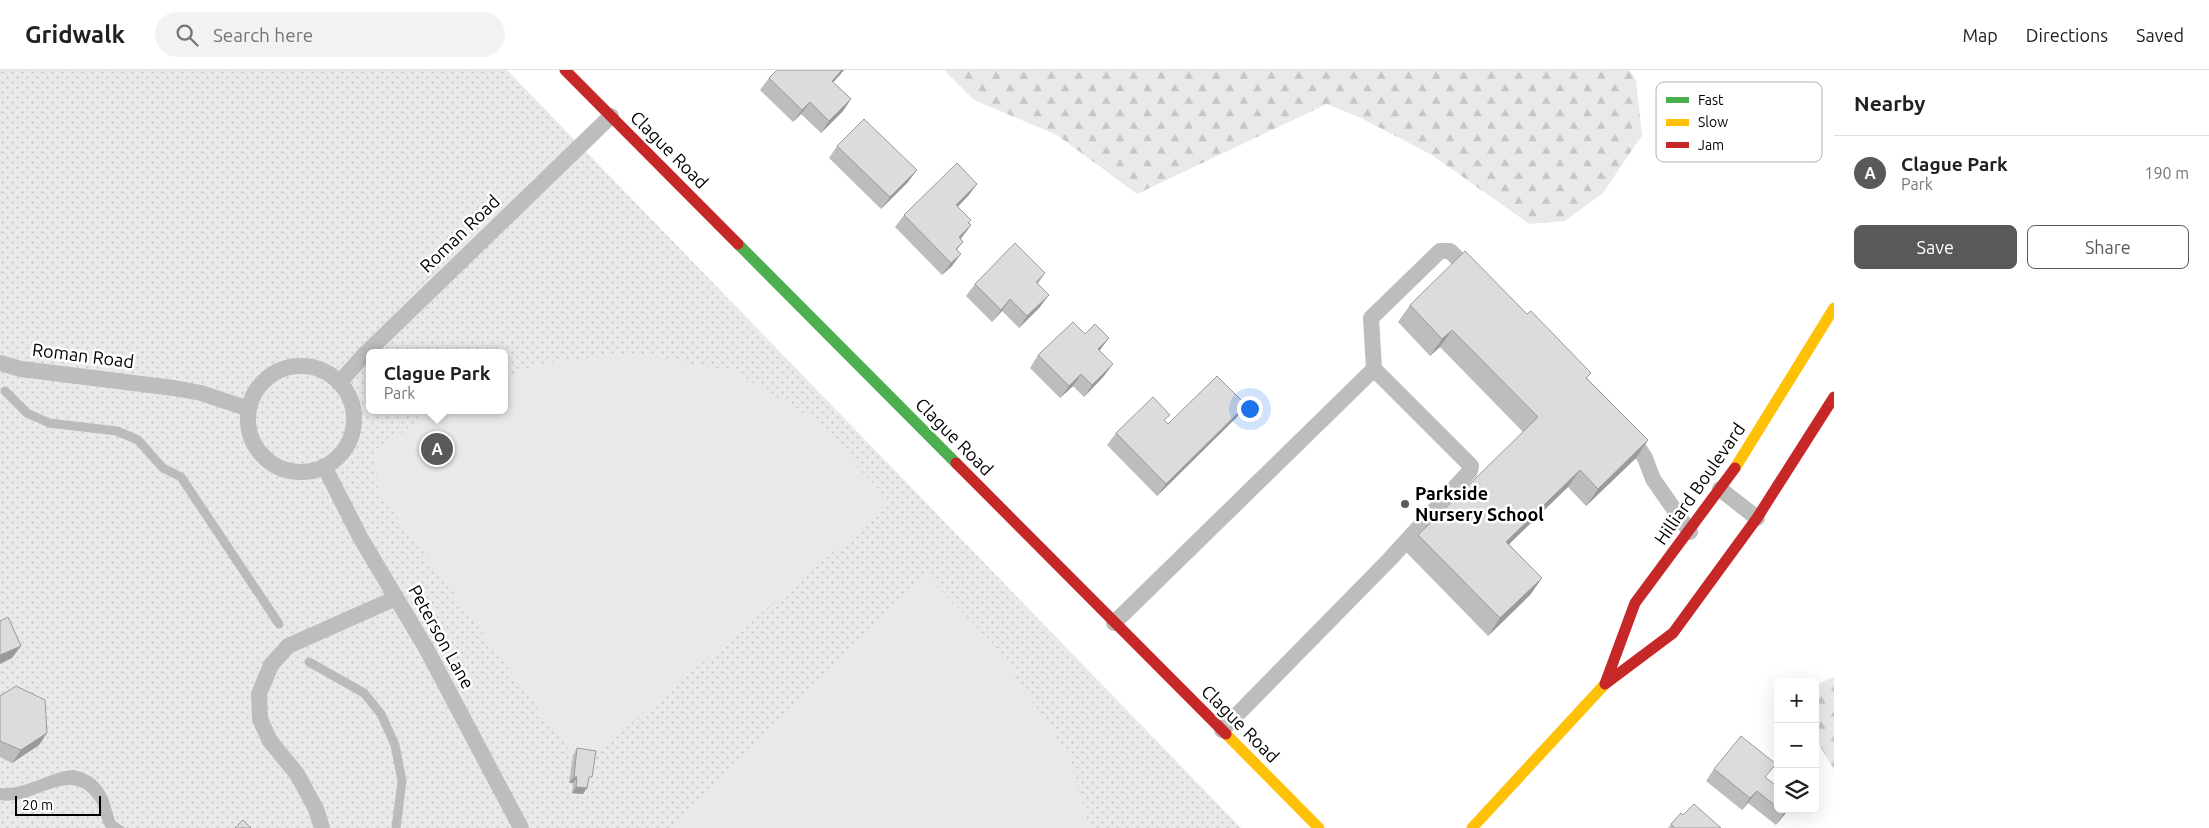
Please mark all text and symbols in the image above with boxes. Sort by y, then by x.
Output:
search box [155,12,505,57]
text: Gridwalk [25,21,125,48]
icon: search [173,21,201,49]
text: Search here [213,24,313,46]
text: Map [1962,25,1998,45]
text: Directions [2026,25,2108,45]
text: Saved [2136,25,2184,45]
legend [1656,82,1822,162]
text: Nearby [1854,91,1925,115]
text: Fast [1698,92,1724,108]
street label: Clague Road [627,106,713,192]
text: Slow [1698,114,1728,130]
text: Jam [1698,137,1724,153]
text: Clague Park [1901,153,2008,175]
text: A [1864,164,1876,182]
text: 190 m [2144,164,2189,182]
text: Park [1901,175,1933,193]
street label: Roman Road [416,191,503,276]
button: Save [1854,225,2017,269]
button: Share [2027,225,2189,269]
street label: Roman Road [31,339,135,371]
popup [366,349,508,414]
text: Clague Park [384,362,490,384]
text: Park [384,384,415,402]
street label: Clague Road [912,393,998,479]
your location [1237,396,1263,422]
street label: Hilliard Boulevard [1650,419,1749,548]
pin: A [421,430,453,468]
place label: Parkside Nursery School [1415,483,1544,524]
marker: Parkside Nursery School [1399,498,1411,510]
street label: Peterson Lane [405,581,479,692]
map controls [1774,678,1819,813]
button: + [1774,678,1819,723]
street label: Clague Road [1198,680,1284,766]
button: − [1774,723,1819,768]
button: layers [1774,768,1819,813]
scale bar [15,793,101,816]
text: 20 m [22,797,53,813]

